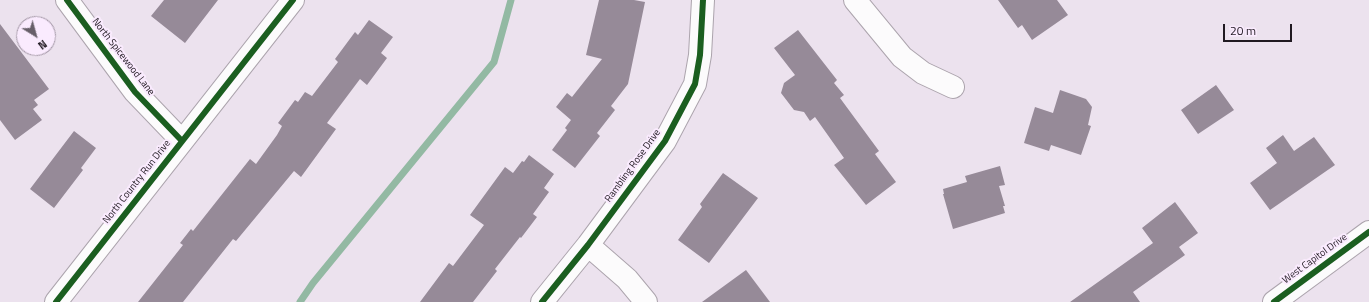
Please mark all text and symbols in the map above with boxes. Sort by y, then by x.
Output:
north arrow [16,16,56,56]
street label: North Spicewood Lane [89,16,157,98]
scale bar [1225,16,1294,42]
text: 20 m [1230,21,1256,40]
text: N [35,36,50,53]
street label: Rambling Rose Drive [603,127,663,205]
street label: North Country Run Drive [101,138,173,226]
street label: West Capitol Drive [1280,231,1350,287]

